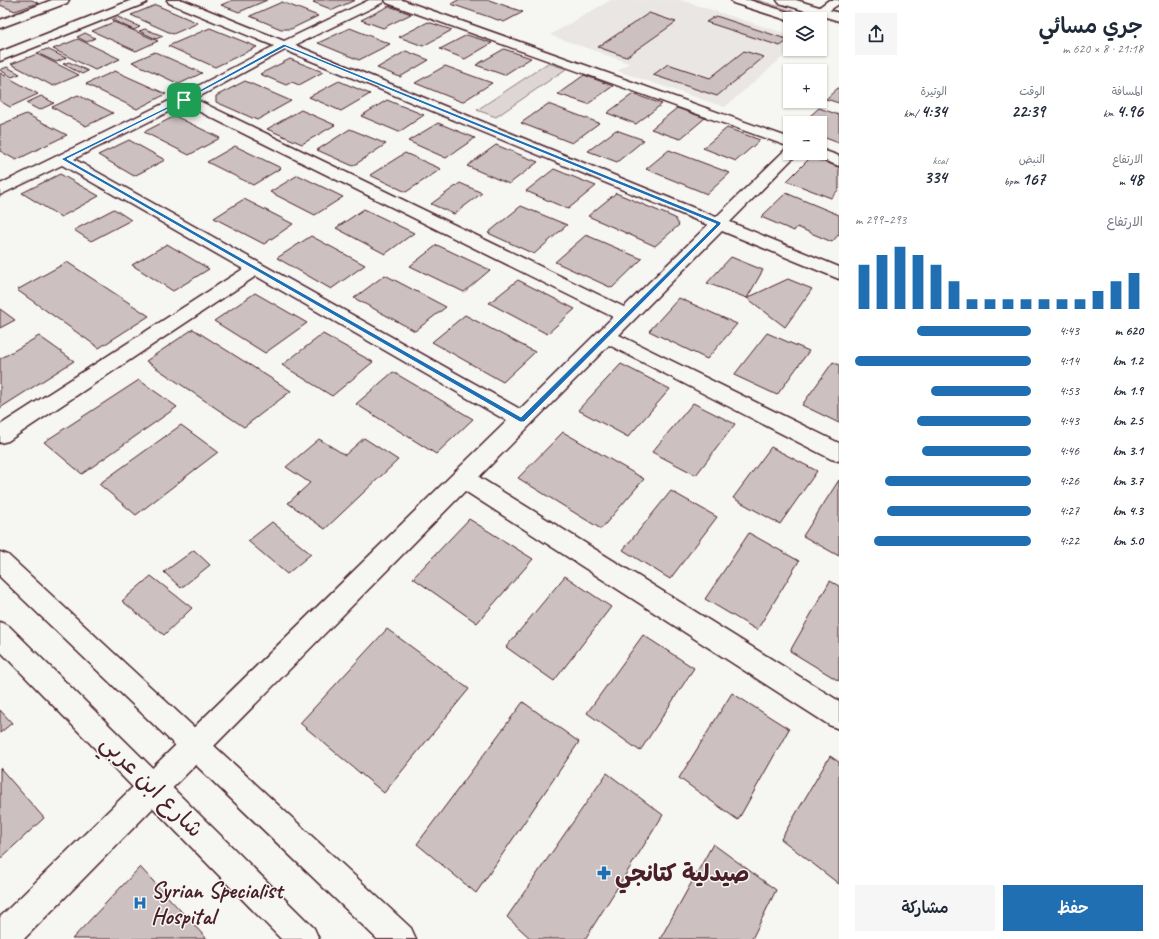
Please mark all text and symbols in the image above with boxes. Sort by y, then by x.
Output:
map controls [783,12,827,160]
button: layers [783,12,827,56]
text: جري مسائي [1039,12,1143,40]
button: share [855,13,897,55]
text: 21:18 · 8 × 620 m [1062,41,1143,57]
button: + [783,64,827,108]
pin [167,83,201,117]
text: الوتيرة [920,84,947,98]
text: الوقت [1019,84,1045,98]
text: المسافة [1112,84,1143,98]
icon: arrive [173,89,195,111]
text: 4:34 [921,101,947,122]
text: 22:39 [1011,101,1045,122]
text: 4.96 [1117,101,1143,122]
text: /km [904,106,921,120]
text: km [1103,106,1117,120]
button: − [783,116,827,160]
text: النبض [1019,152,1045,166]
text: الارتفاع [1112,152,1143,166]
text: kcal [932,153,947,167]
text: 334 [924,167,947,188]
text: 167 [1022,169,1045,190]
text: 48 [1128,169,1143,190]
text: bpm [1004,174,1022,188]
text: m [1119,174,1128,188]
text: 293–299 m [855,212,906,228]
text: الارتفاع [1107,214,1143,230]
text: 4:43 [1059,323,1079,339]
text: 620 m [1115,323,1143,339]
text: 4:14 [1059,353,1079,369]
text: 1.2 km [1113,353,1143,369]
text: 4:53 [1059,383,1079,399]
text: 1.9 km [1113,383,1143,399]
text: 4:43 [1059,413,1079,429]
text: 2.5 km [1113,413,1143,429]
text: 4:46 [1059,443,1079,459]
text: 3.1 km [1113,443,1143,459]
text: 4:26 [1059,473,1079,489]
text: 3.7 km [1113,473,1143,489]
text: 4:27 [1059,503,1079,519]
text: 4.3 km [1113,503,1143,519]
text: 4:22 [1059,533,1079,549]
text: 5.0 km [1113,533,1143,549]
street label: شارع ابن عربي [90,728,210,848]
place label: صيدلية كتانجي [615,859,749,894]
pharmacy icon: صيدلية كتانجي [596,865,612,881]
place label: Syrian Specialist Hospital [151,876,285,931]
button: مشاركة [855,885,995,931]
button: حفظ [1003,885,1143,931]
hospital icon: Syrian Specialist Hospital [132,895,148,911]

